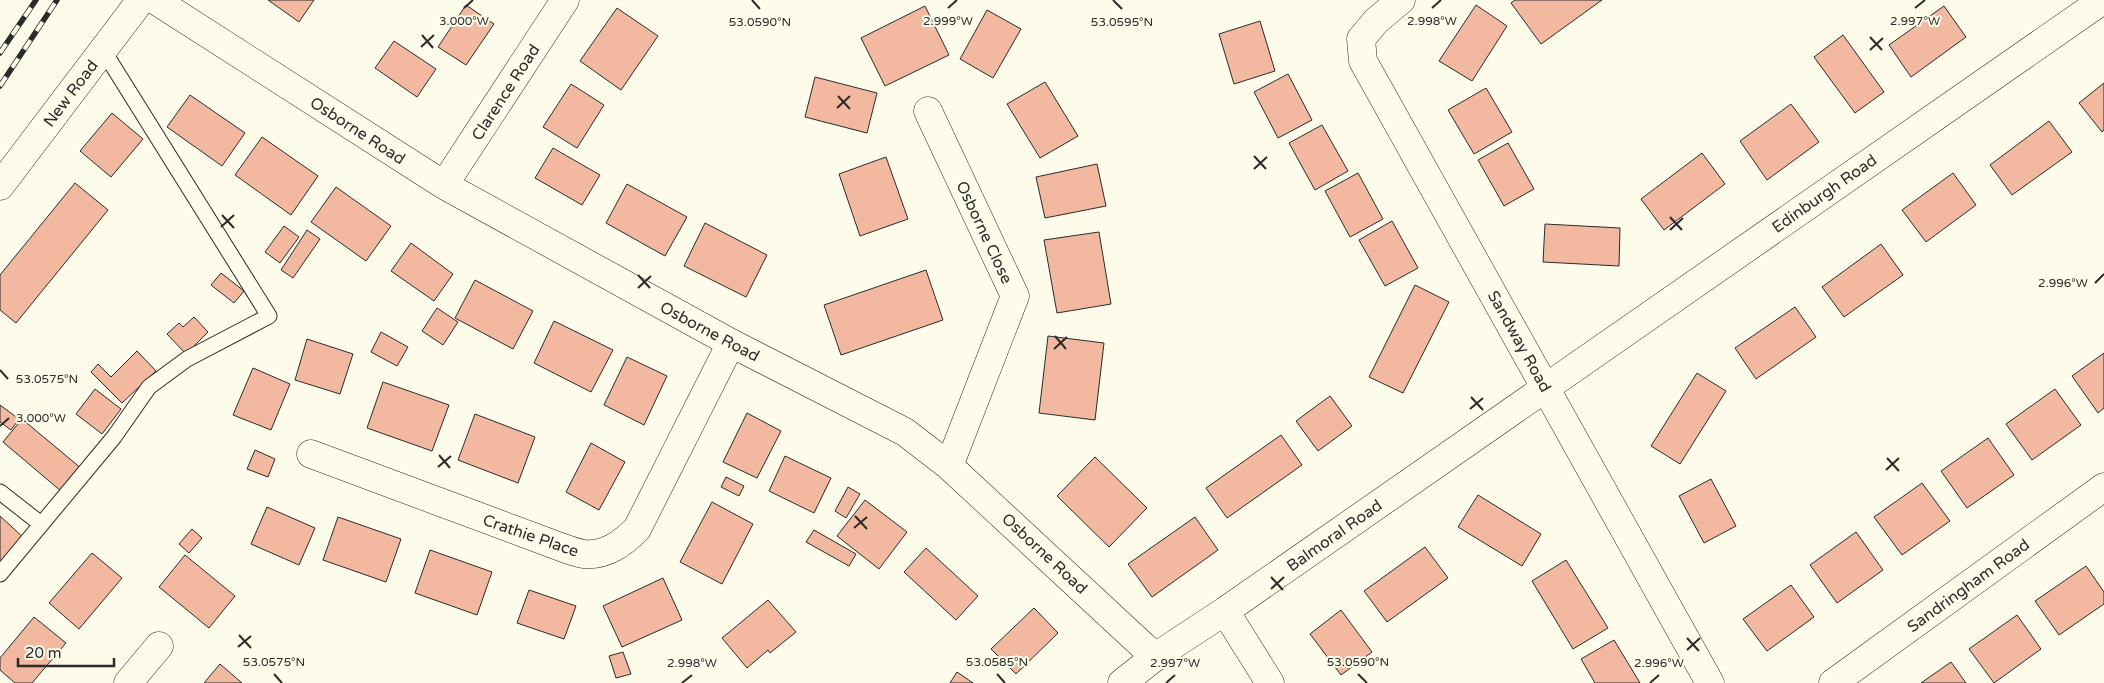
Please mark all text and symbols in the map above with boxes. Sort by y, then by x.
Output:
text: 3.000°W [439,14,489,28]
text: 2.999°W [923,14,973,28]
text: 2.998°W [1407,14,1457,28]
text: 2.997°W [1890,14,1940,28]
text: 53.0590°N [729,15,791,29]
text: 53.0595°N [1091,15,1153,29]
street label: Clarence Road [467,41,544,144]
street label: New Road [39,56,102,131]
street label: Osborne Road [306,93,409,169]
street label: Edinburgh Road [1768,150,1881,238]
street label: Osborne Close [952,178,1017,287]
text: 2.996°W [2038,276,2088,290]
street label: Sandway Road [1483,287,1555,396]
street label: Osborne Road [656,297,763,366]
text: 53.0575°N [16,372,78,386]
text: 3.000°W [16,411,66,425]
street label: Balmoral Road [1283,496,1386,576]
street label: Osborne Road [997,509,1091,598]
street label: Crathie Place [480,510,581,562]
street label: Sandringham Road [1903,535,2034,637]
scale bar [18,636,114,668]
text: 20 m [25,644,62,662]
text: 53.0575°N [243,655,305,669]
text: 53.0585°N [966,655,1028,669]
text: 53.0590°N [1327,655,1389,669]
text: 2.998°W [667,656,717,670]
text: 2.997°W [1150,656,1200,670]
text: 2.996°W [1634,656,1684,670]

